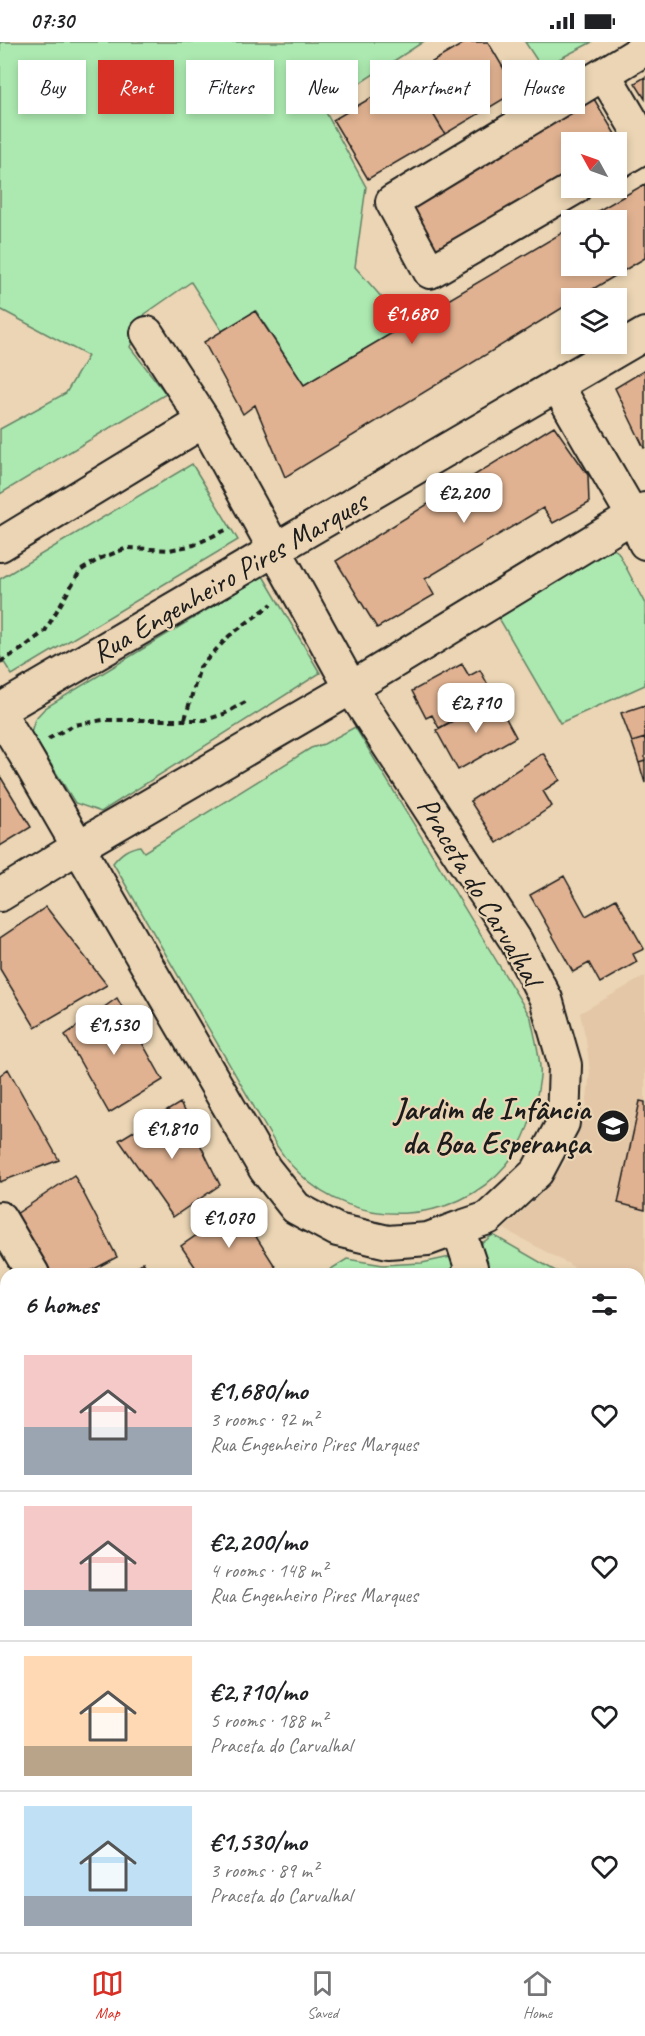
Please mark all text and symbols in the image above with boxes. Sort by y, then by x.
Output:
text: 07:30 [30,7,74,35]
chip: Buy [18,60,86,114]
chip: Rent [98,60,174,114]
chip: Filters [186,60,274,114]
chip: New [286,60,358,114]
chip: Apartment [370,60,490,114]
chip: House [502,60,585,114]
north arrow [561,132,627,198]
map controls [561,132,627,354]
button: locate [561,210,627,276]
button: layers [561,288,627,354]
pin: €1,680 [363,294,461,345]
text: €1,680 [387,301,437,326]
pin: €2,200 [415,473,513,524]
text: €2,200 [440,480,488,505]
street label: Rua Engenheiro Pires Marques [85,481,376,671]
pin: €2,710 [427,683,525,734]
text: €2,710 [452,690,500,715]
street label: Praceta do Carvalhal [409,790,554,996]
pin: €1,530 [65,1005,163,1056]
text: €1,530 [90,1012,138,1037]
place label: Jardim de Infância da Boa Esperança [392,1090,593,1162]
school or university icon: Jardim de Infância da Boa Esperança [595,1108,631,1144]
pin: €1,810 [123,1109,221,1160]
text: €1,810 [148,1116,196,1141]
pin: €1,070 [180,1198,278,1249]
text: €1,070 [205,1205,253,1230]
text: 6 homes [24,1288,98,1321]
icon: filters [588,1288,621,1321]
text: €1,680/mo [210,1374,308,1407]
icon: home [72,1379,144,1451]
icon: heart [588,1399,621,1432]
text: 3 rooms · 92 m² [210,1407,318,1432]
text: Rua Engenheiro Pires Marques [210,1432,418,1457]
text: €2,200/mo [210,1525,307,1558]
icon: home [72,1530,144,1602]
icon: heart [588,1550,621,1583]
text: 4 rooms · 148 m² [210,1558,327,1583]
text: Rua Engenheiro Pires Marques [210,1583,418,1608]
text: €2,710/mo [210,1675,307,1708]
icon: home [72,1680,144,1752]
icon: heart [588,1700,621,1733]
text: 5 rooms · 188 m² [210,1708,327,1733]
text: Praceta do Carvalhal [210,1733,352,1758]
text: €1,530/mo [210,1825,307,1858]
icon: home [72,1830,144,1902]
icon: heart [588,1850,621,1883]
text: 3 rooms · 89 m² [210,1858,318,1883]
text: Praceta do Carvalhal [210,1883,352,1908]
tab: Map [91,1967,124,2023]
tab: Saved [306,1967,339,2023]
tab: Home [521,1967,554,2023]

